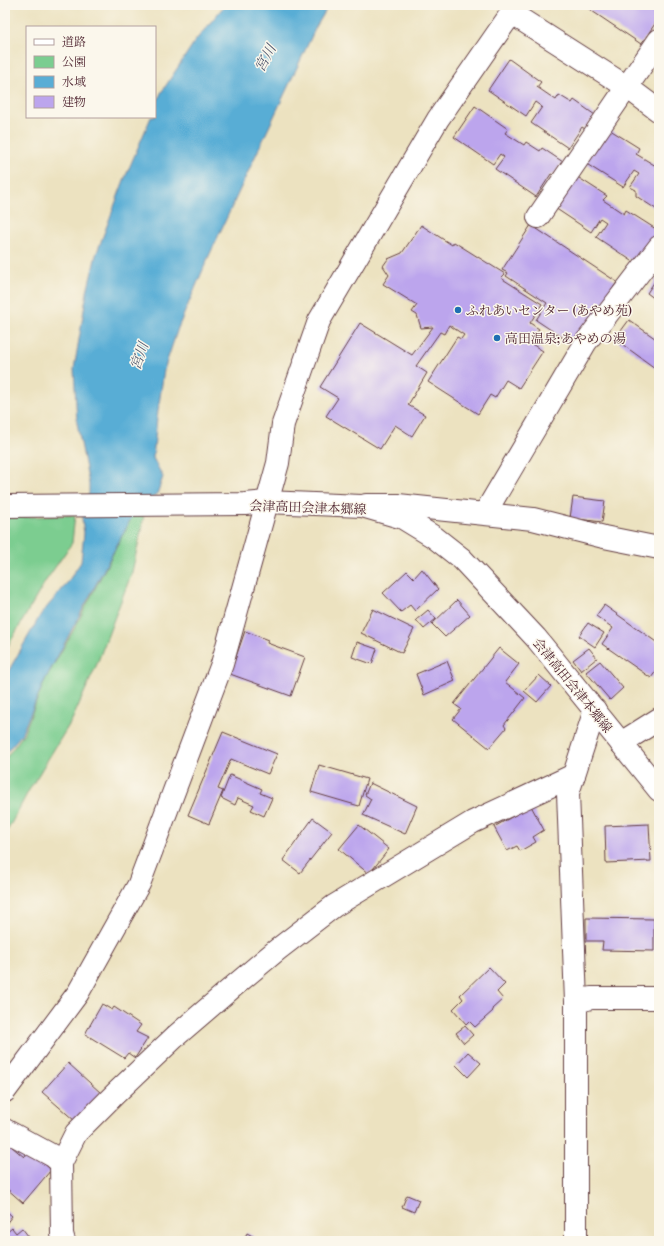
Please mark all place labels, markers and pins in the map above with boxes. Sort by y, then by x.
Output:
place label: ふれあいセンター (あやめ苑) [466,303,632,319]
marker: ふれあいセンター (あやめ苑) [453,305,463,315]
place label: 高田温泉;あやめの湯 [505,331,626,347]
marker: 高田温泉;あやめの湯 [492,333,502,343]

